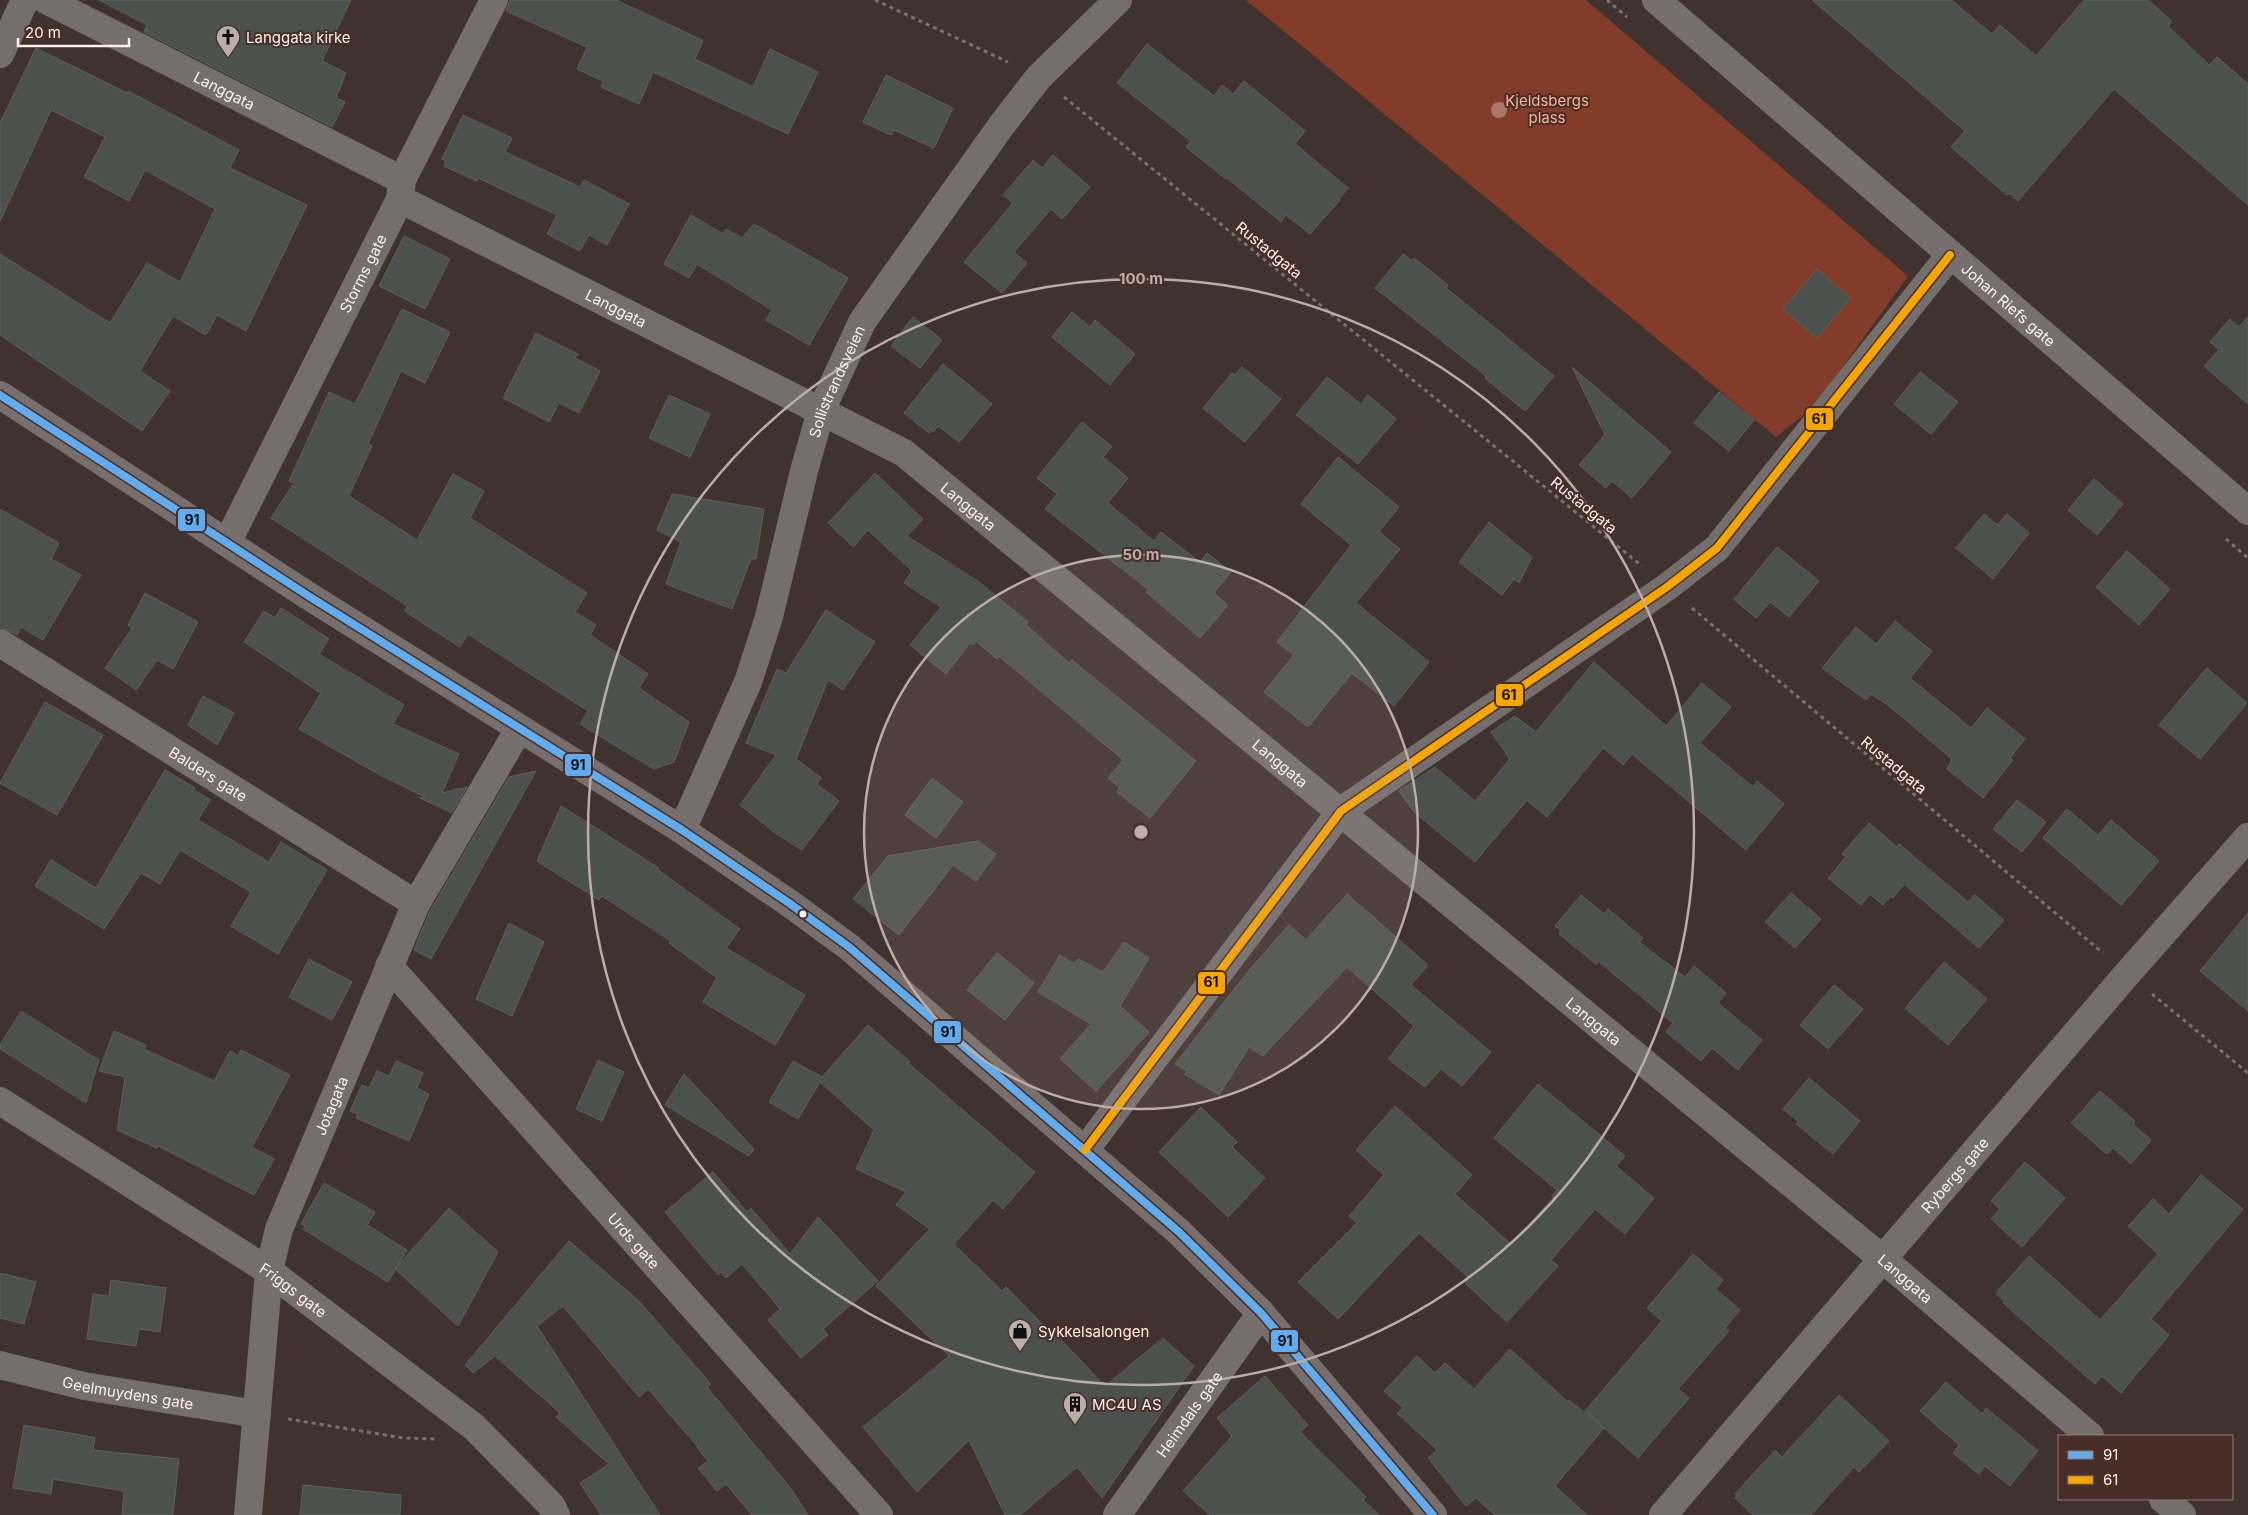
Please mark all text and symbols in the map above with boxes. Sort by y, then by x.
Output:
scale bar [18,15,129,47]
text: 20 m [25,23,61,42]
church icon: Langgata kirke [215,24,241,58]
place label: Langgata kirke [246,28,351,47]
street label: Langgata [191,67,258,114]
park label: Kjeldsbergs plass [1505,91,1589,127]
street label: Rustadgata [1232,217,1306,283]
street label: Storms gate [335,231,390,316]
street label: Johan Riefs gate [1958,259,2060,350]
text: 100 m [1119,269,1163,288]
street label: Langgata [582,285,650,331]
street label: Sollistrandsveien [804,322,869,440]
line badge: 61 [1805,407,1834,431]
text: 61 [1811,410,1827,427]
street label: Rustadgata [1547,472,1621,538]
street label: Langgata [937,478,1000,534]
line badge: 91 [177,508,206,532]
text: 91 [184,511,200,528]
text: 50 m [1123,545,1159,564]
line badge: 61 [1495,683,1524,707]
text: 61 [1501,686,1517,703]
street label: Rustadgata [1857,732,1931,798]
street label: Langgata [1249,735,1312,791]
street label: Balders gate [166,742,251,805]
line badge: 91 [564,753,592,777]
text: 91 [570,756,586,773]
centre of rings [1132,823,1150,841]
unlabelled marker [798,909,808,919]
line badge: 61 [1197,971,1226,995]
text: 61 [1203,973,1219,990]
street label: Langgata [1562,993,1625,1049]
line badge: 91 [933,1020,962,1044]
text: 91 [940,1023,956,1040]
street label: Jotagata [310,1073,352,1138]
street label: Rybergs gate [1917,1133,1992,1217]
street label: Urds gate [604,1208,664,1273]
street label: Langgata [1874,1250,1937,1307]
street label: Friggs gate [256,1258,331,1321]
shop icon: Sykkelsalongen [1007,1318,1033,1352]
place label: Sykkelsalongen [1038,1322,1149,1341]
line badge: 91 [1270,1329,1299,1353]
text: 91 [1277,1332,1293,1349]
street label: Heimdals gate [1152,1367,1226,1461]
street label: Geelmuydens gate [60,1371,195,1413]
building icon: MC4U AS [1062,1391,1088,1425]
place label: MC4U AS [1092,1395,1162,1414]
legend [2058,1435,2233,1500]
text: 91 [2103,1445,2118,1464]
text: 61 [2103,1470,2118,1489]

